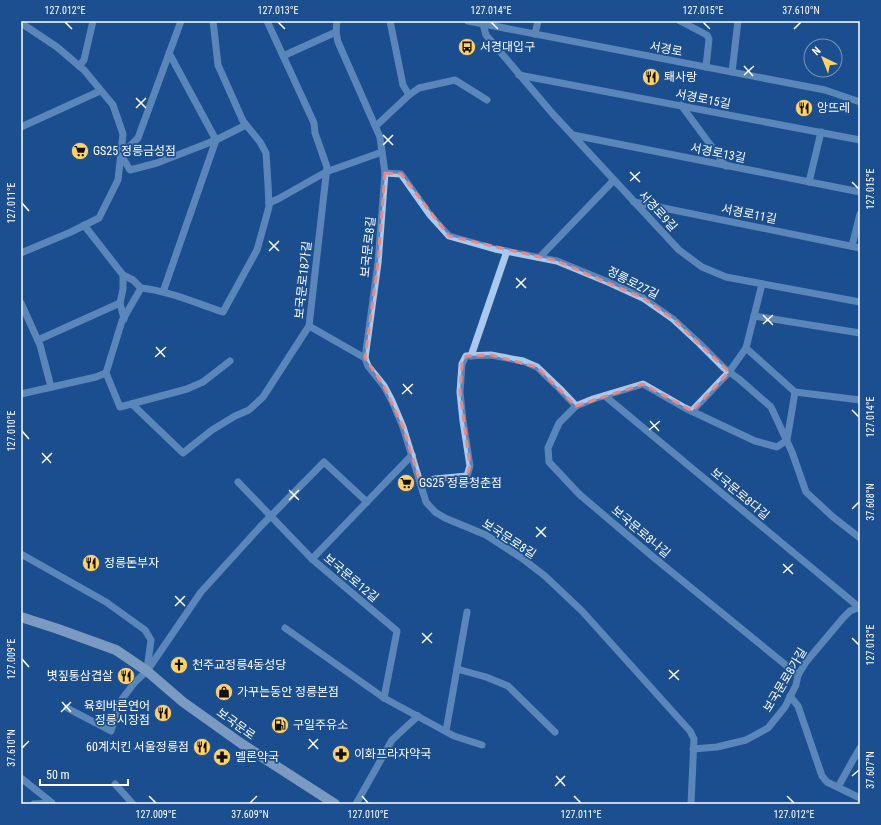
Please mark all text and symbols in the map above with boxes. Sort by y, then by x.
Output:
text: 127.012°E [45,5,86,16]
text: 127.013°E [258,5,299,16]
text: 127.014°E [471,5,512,16]
text: 127.015°E [683,5,724,16]
text: 37.610°N [782,5,820,16]
bus stop icon: 서경대입구 [457,37,477,57]
north arrow [803,38,843,78]
street label: 서경로 [648,39,684,59]
place label: 서경대입구 [480,40,535,54]
text: N [810,44,824,58]
restaurant icon: 퇘사랑 [641,67,661,87]
place label: 퇘사랑 [664,70,697,84]
street label: 서경로15길 [674,87,732,111]
restaurant icon: 앙뜨레 [794,98,814,118]
place label: 앙뜨레 [817,101,850,115]
supermarket icon: GS25 정릉금성점 [70,141,90,161]
street label: 서경로13길 [689,141,747,165]
place label: GS25 정릉금성점 [93,144,176,158]
text: 127.015°E [865,168,876,209]
text: 127.011°E [6,182,17,223]
street label: 서경로9길 [636,188,680,234]
street label: 서경로11길 [720,202,778,226]
street label: 보국문로8길 [358,216,378,278]
street label: 보국문로18가길 [292,240,314,320]
street label: 정릉로27길 [605,264,661,302]
text: 127.014°E [865,396,876,437]
text: 127.010°E [6,410,17,451]
street label: 보국문로8다길 [708,465,772,523]
supermarket icon: GS25 정릉청춘점 [396,473,416,493]
place label: GS25 정릉청춘점 [419,476,502,490]
text: 37.608°N [865,483,876,521]
street label: 보국문로8나길 [609,503,673,561]
street label: 보국문로8길 [480,516,538,562]
street label: 보국문로12길 [321,551,381,605]
restaurant icon: 정릉돈부자 [81,553,101,573]
place label: 정릉돈부자 [104,556,159,570]
text: 127.013°E [865,624,876,665]
text: 127.009°E [6,638,17,679]
street label: 보국문로8가길 [760,645,810,715]
church icon: 천주교정릉4동성당 [169,655,189,675]
place label: 천주교정릉4동성당 [192,658,286,672]
restaurant icon: 볏짚통삼겹살 [116,666,136,686]
place label: 볏짚통삼겹살 [47,669,113,683]
shop icon: 가꾸는동안 정릉본점 [214,682,234,702]
place label: 가꾸는동안 정릉본점 [237,685,339,699]
place label: 육회바른연어 정릉시장점 [84,699,150,727]
restaurant icon: 육회바른연어 정릉시장점 [153,703,173,723]
street label: 보국문로 [214,705,258,743]
fuel station icon: 구일주유소 [270,715,290,735]
place label: 구일주유소 [293,718,348,732]
text: 37.610°N [6,729,17,767]
restaurant icon: 60계치킨 서울정릉점 [192,737,212,757]
place label: 60계치킨 서울정릉점 [86,740,189,754]
pharmacy icon: 이화프라자약국 [331,744,351,764]
pharmacy icon: 멜론약국 [212,747,232,767]
place label: 이화프라자약국 [354,747,431,761]
place label: 멜론약국 [235,750,279,764]
text: 37.607°N [865,751,876,789]
scale bar [40,761,128,787]
text: 50 m [46,768,70,782]
text: 127.009°E [136,809,177,820]
text: 37.609°N [231,809,269,820]
text: 127.010°E [348,809,389,820]
text: 127.011°E [561,809,602,820]
text: 127.012°E [774,809,815,820]

